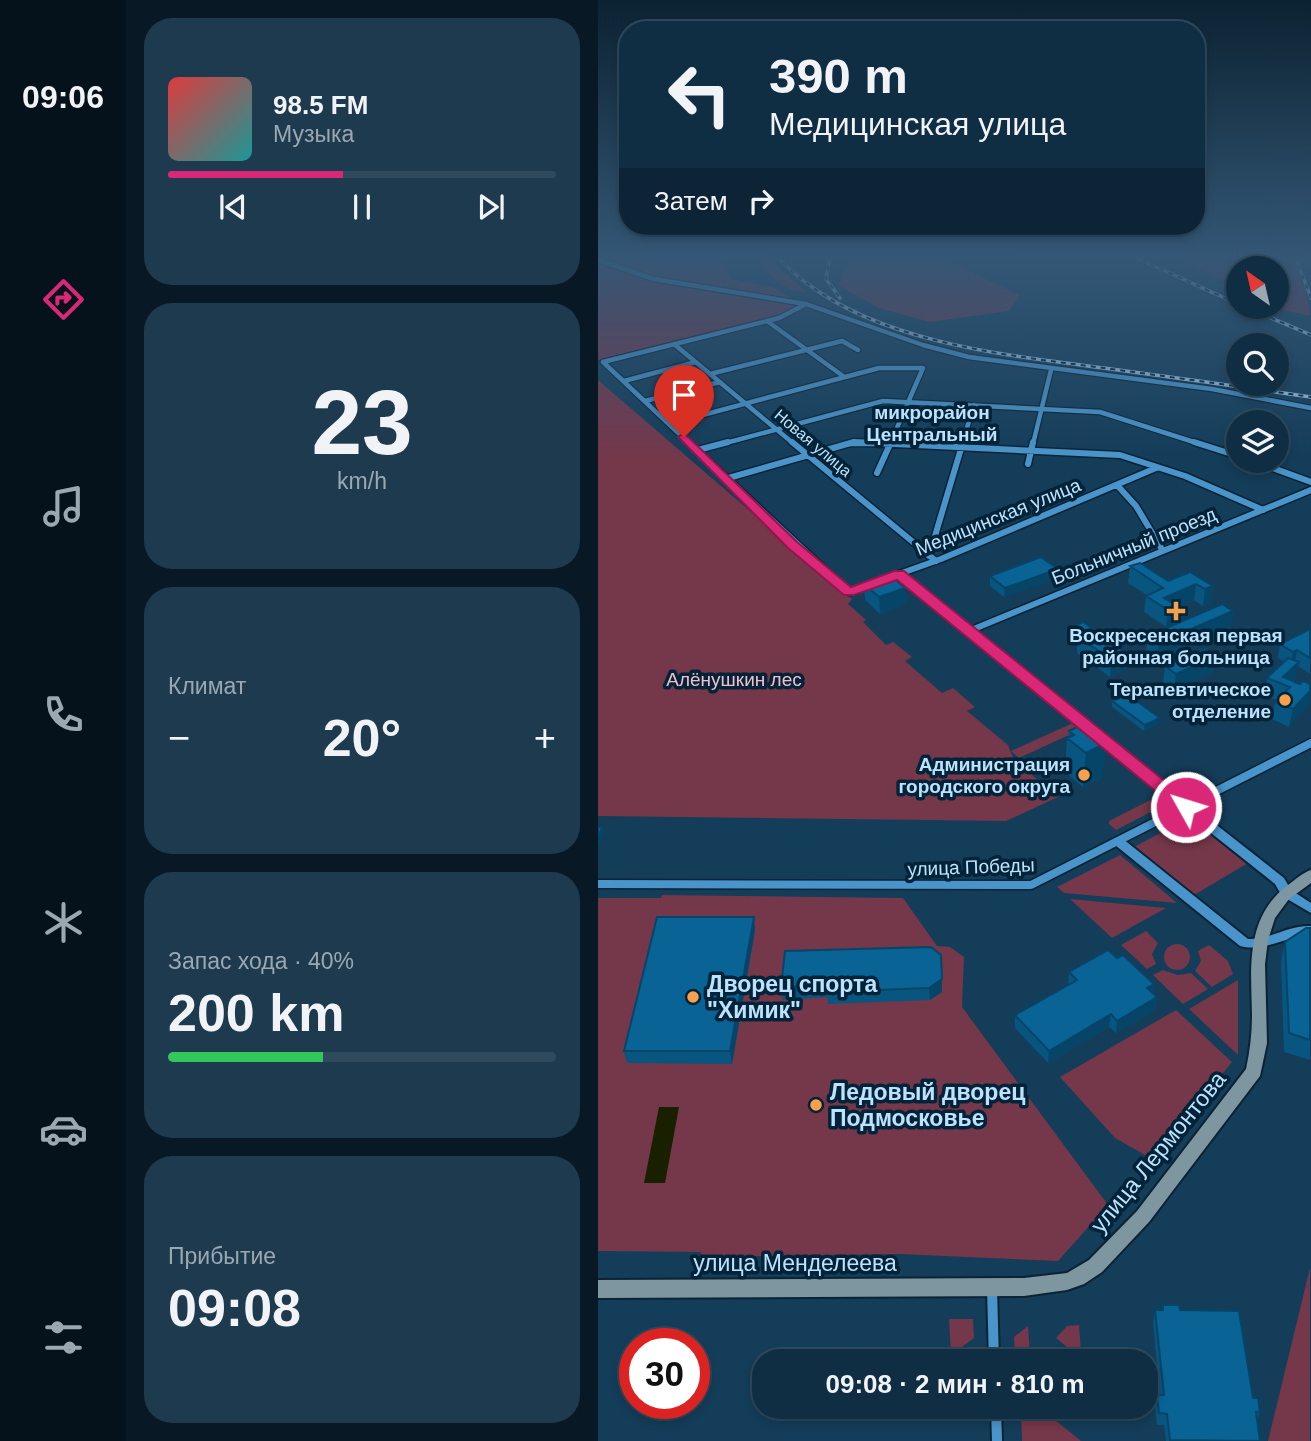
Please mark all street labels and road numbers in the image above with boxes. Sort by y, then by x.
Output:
street label: Новая улица [771,406,855,480]
street label: Медицинская улица [912,474,1084,560]
street label: Больничный проезд [1049,503,1219,589]
street label: улица Победы [907,854,1035,880]
street label: улица Лермонтова [1085,1066,1231,1238]
street label: улица Менделеева [693,1250,897,1276]

